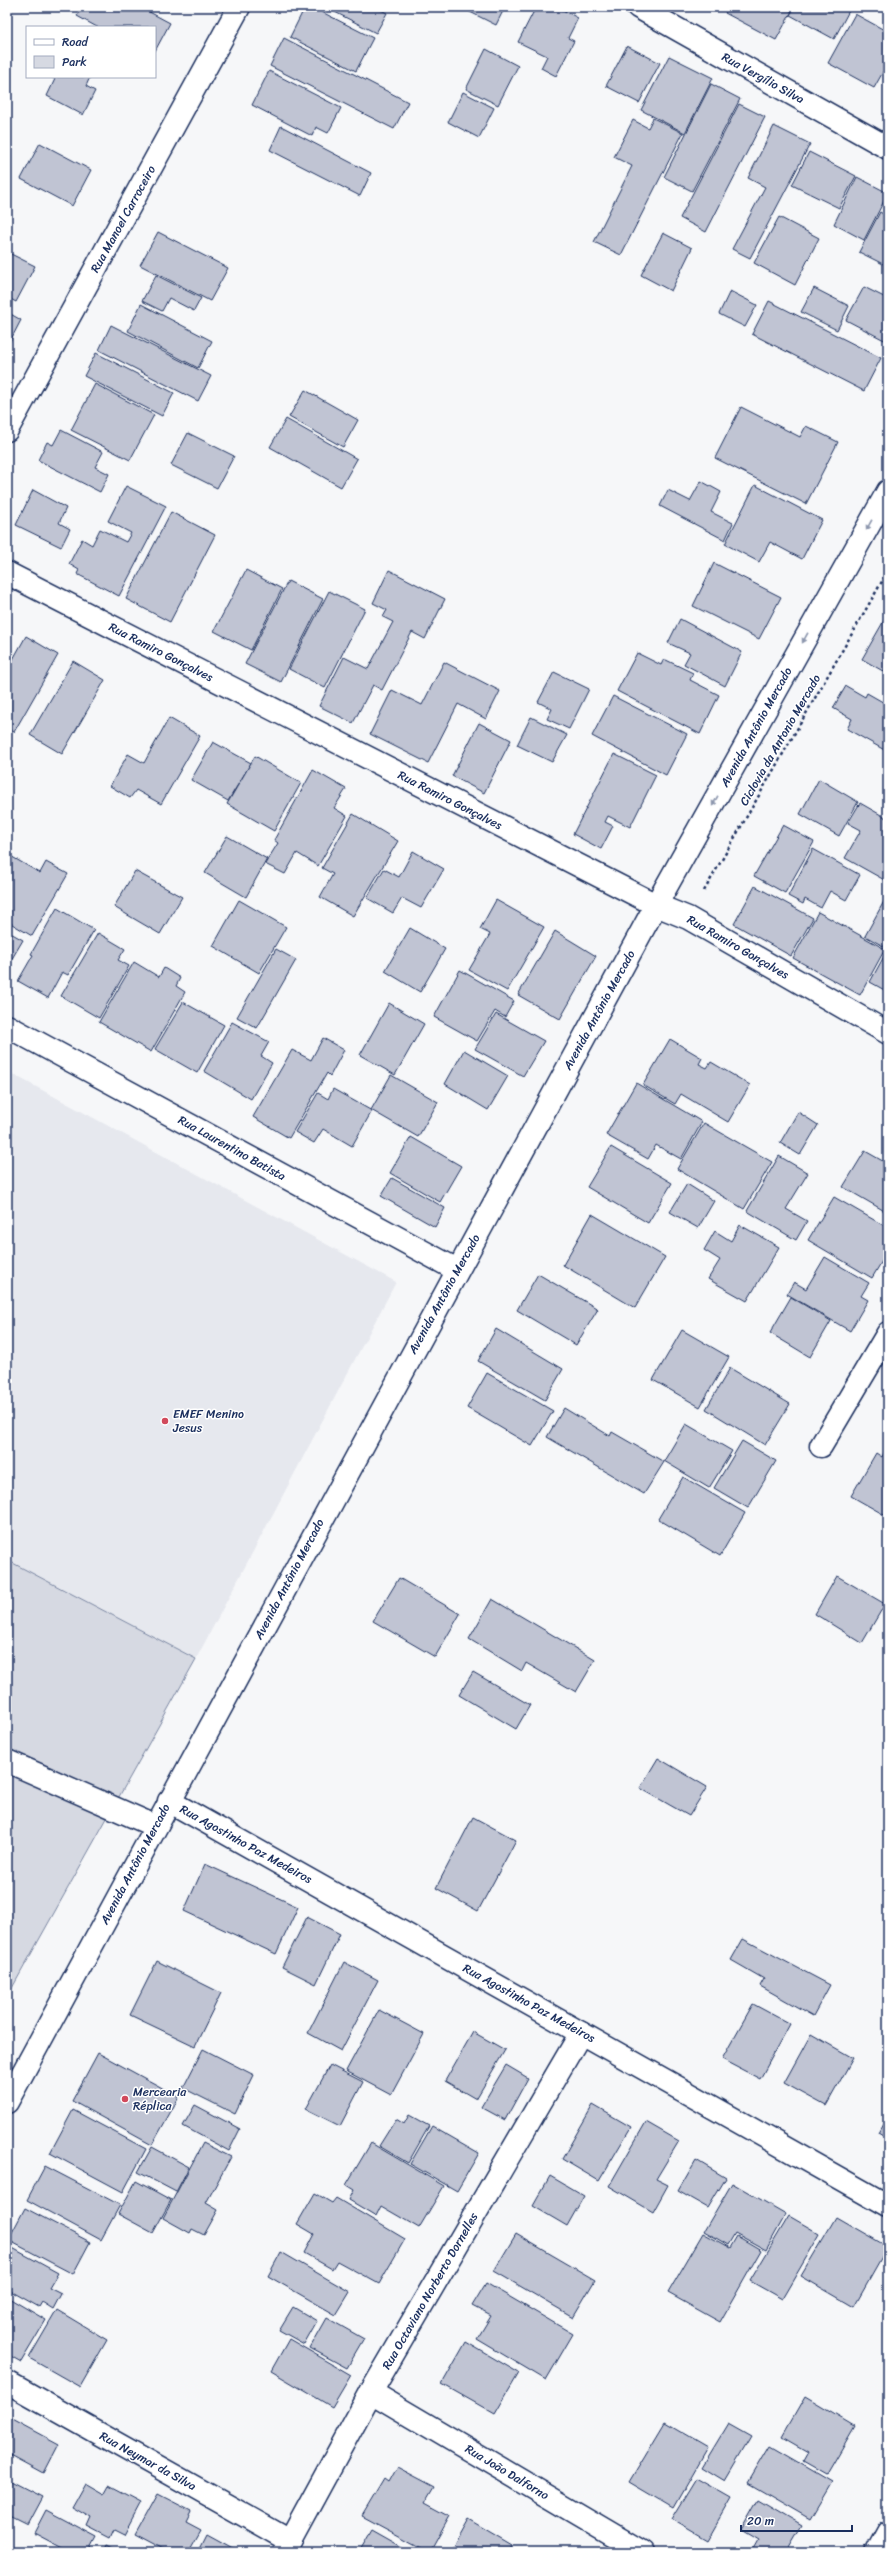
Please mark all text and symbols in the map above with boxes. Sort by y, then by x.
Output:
legend [26,26,156,78]
text: Road [62,31,89,53]
street label: Rua Vergílio Silva [717,46,809,110]
text: Park [62,51,87,73]
street label: Rua Manoel Carroceiro [84,161,162,277]
one-way arrow [866,519,872,531]
street label: Rua Ramiro Gonçalves [105,616,217,688]
one-way arrow [802,632,809,644]
street label: Avenida Antônio Mercado [713,663,798,792]
street label: Ciclovia da Antonio Mercado [733,670,827,810]
street label: Rua Ramiro Gonçalves [394,764,506,836]
one-way arrow [711,795,718,806]
street label: Rua Ramiro Gonçalves [683,909,793,985]
street label: Avenida Antônio Mercado [556,946,641,1075]
street label: Rua Laurentino Batista [174,1109,290,1187]
street label: Avenida Antônio Mercado [401,1230,486,1359]
place label: EMEF Menino Jesus [172,1403,244,1439]
marker: EMEF Menino Jesus [160,1416,170,1426]
street label: Avenida Antônio Mercado [247,1514,330,1644]
street label: Rua Agostinho Paz Medeiros [176,1798,316,1890]
street label: Avenida Antônio Mercado [93,1799,176,1929]
street label: Rua Agostinho Paz Medeiros [459,1957,599,2049]
place label: Mercearia Réplica [133,2081,187,2117]
marker: Mercearia Réplica [120,2094,130,2104]
street label: Rua Octaviano Norberto Dornelles [376,2208,484,2374]
street label: Rua Neymar da Silva [95,2425,201,2497]
street label: Rua João Dalforno [461,2438,553,2506]
scale bar [741,2507,852,2533]
text: 20 m [747,2510,774,2532]

